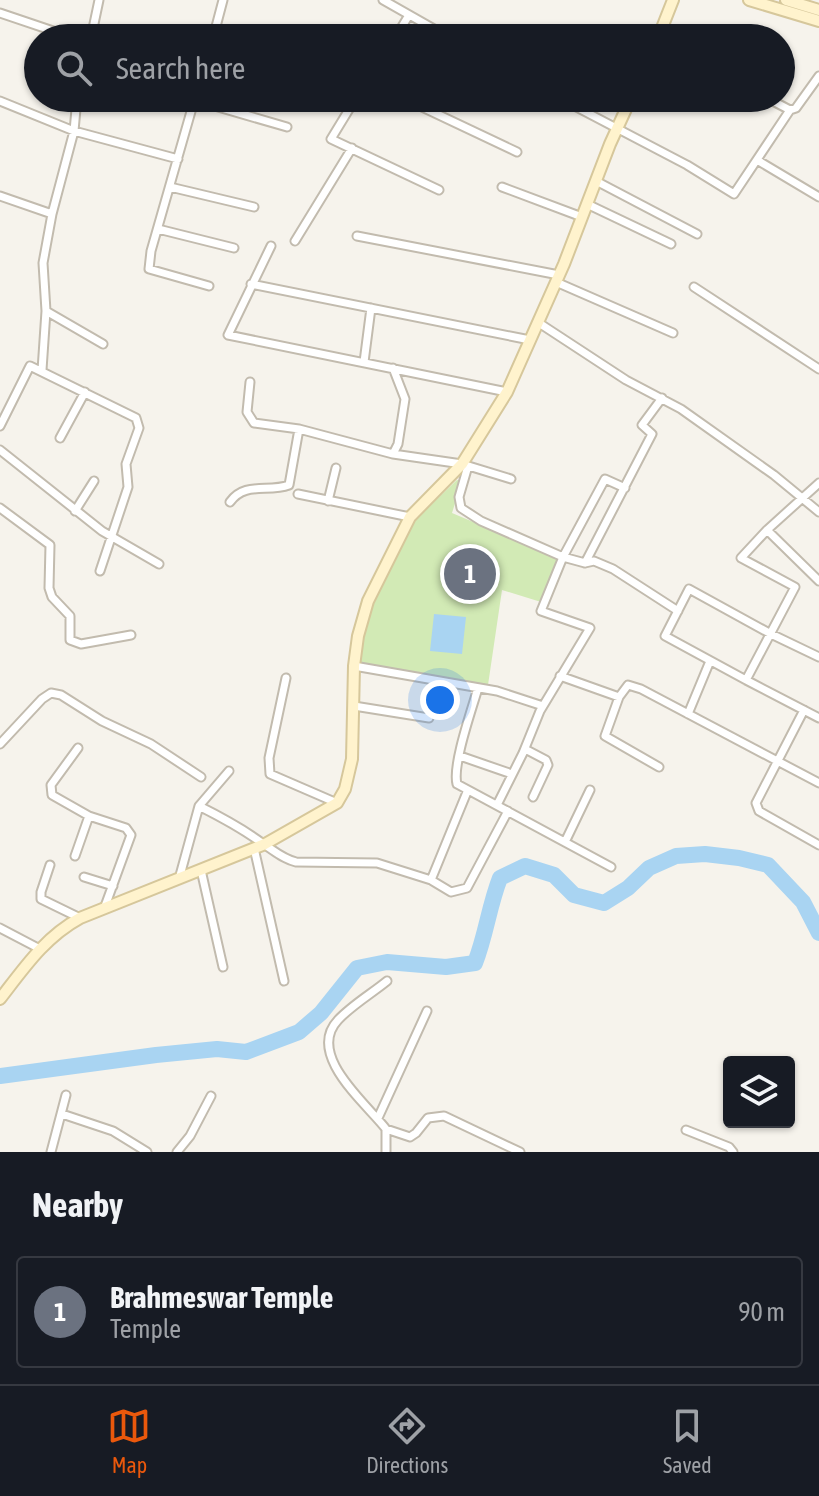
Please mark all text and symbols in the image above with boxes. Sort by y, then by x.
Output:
search box [24,24,795,112]
icon: search [52,46,96,90]
text: Search here [116,51,245,85]
pin: 1 [444,544,496,604]
your location [420,680,460,720]
map controls [723,1056,795,1128]
button: layers [723,1056,795,1128]
text: Nearby [32,1185,123,1224]
text: Brahmeswar Temple [110,1280,333,1314]
text: 1 [54,1297,66,1327]
text: 90 m [738,1297,785,1327]
text: Temple [110,1314,181,1344]
tab: Map [107,1404,151,1478]
tab: Directions [366,1404,448,1478]
tab: Saved [663,1404,712,1478]

